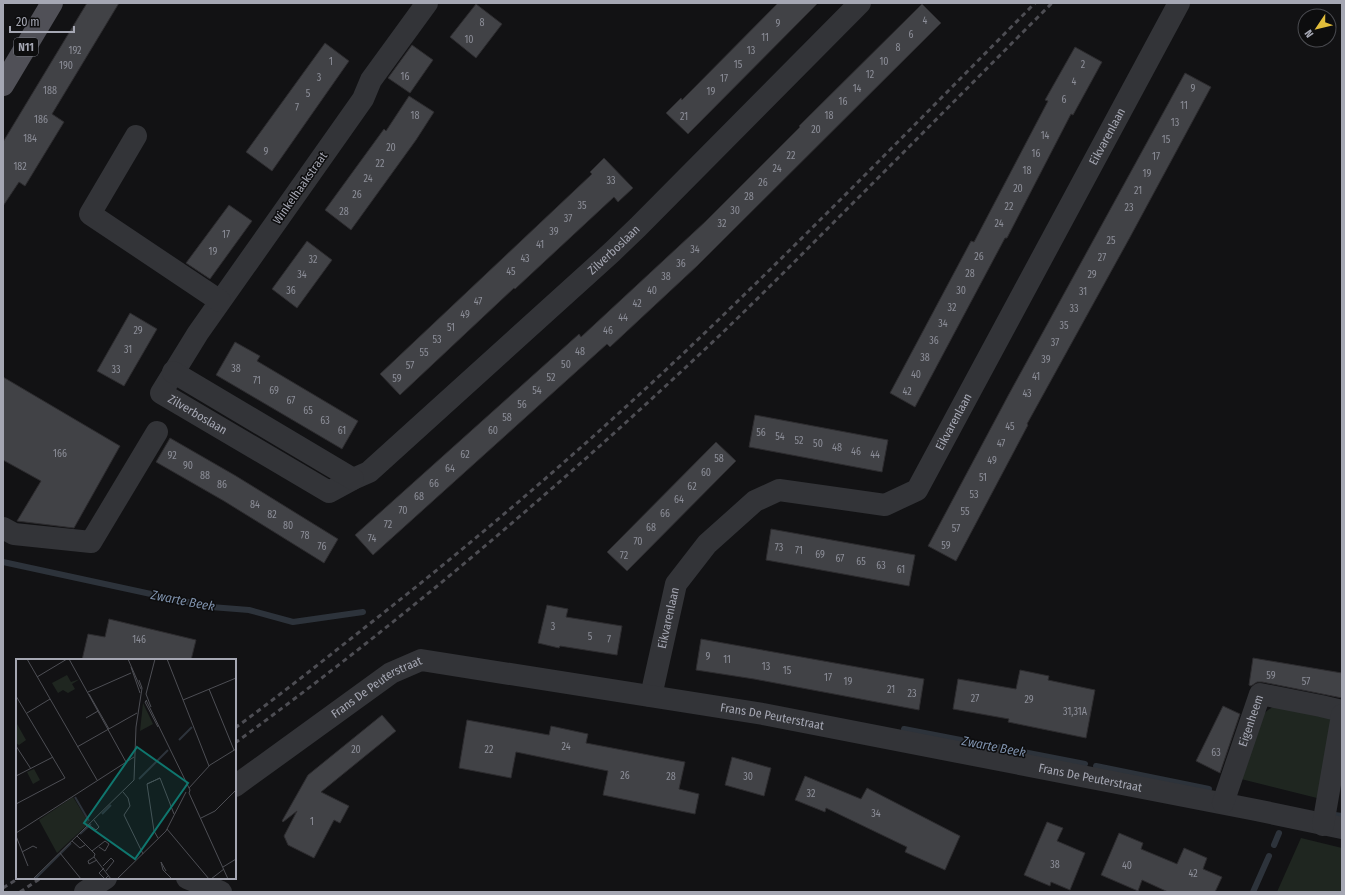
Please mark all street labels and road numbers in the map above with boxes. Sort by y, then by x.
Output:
road number: N11 [14,38,38,56]
street label: Eikvarenlaan [1086,106,1128,167]
street label: Winkelhaakstraat [270,149,330,227]
street label: Zilverboslaan [585,222,643,278]
street label: Eikvarenlaan [933,391,975,453]
street label: Zilverboslaan [165,392,230,437]
street label: Eikvarenlaan [655,586,682,650]
street label: Frans De Peuterstraat [328,653,424,721]
street label: Eigenheem [1236,693,1266,748]
street label: Frans De Peuterstraat [719,700,825,733]
street label: Frans De Peuterstraat [1037,761,1143,795]

